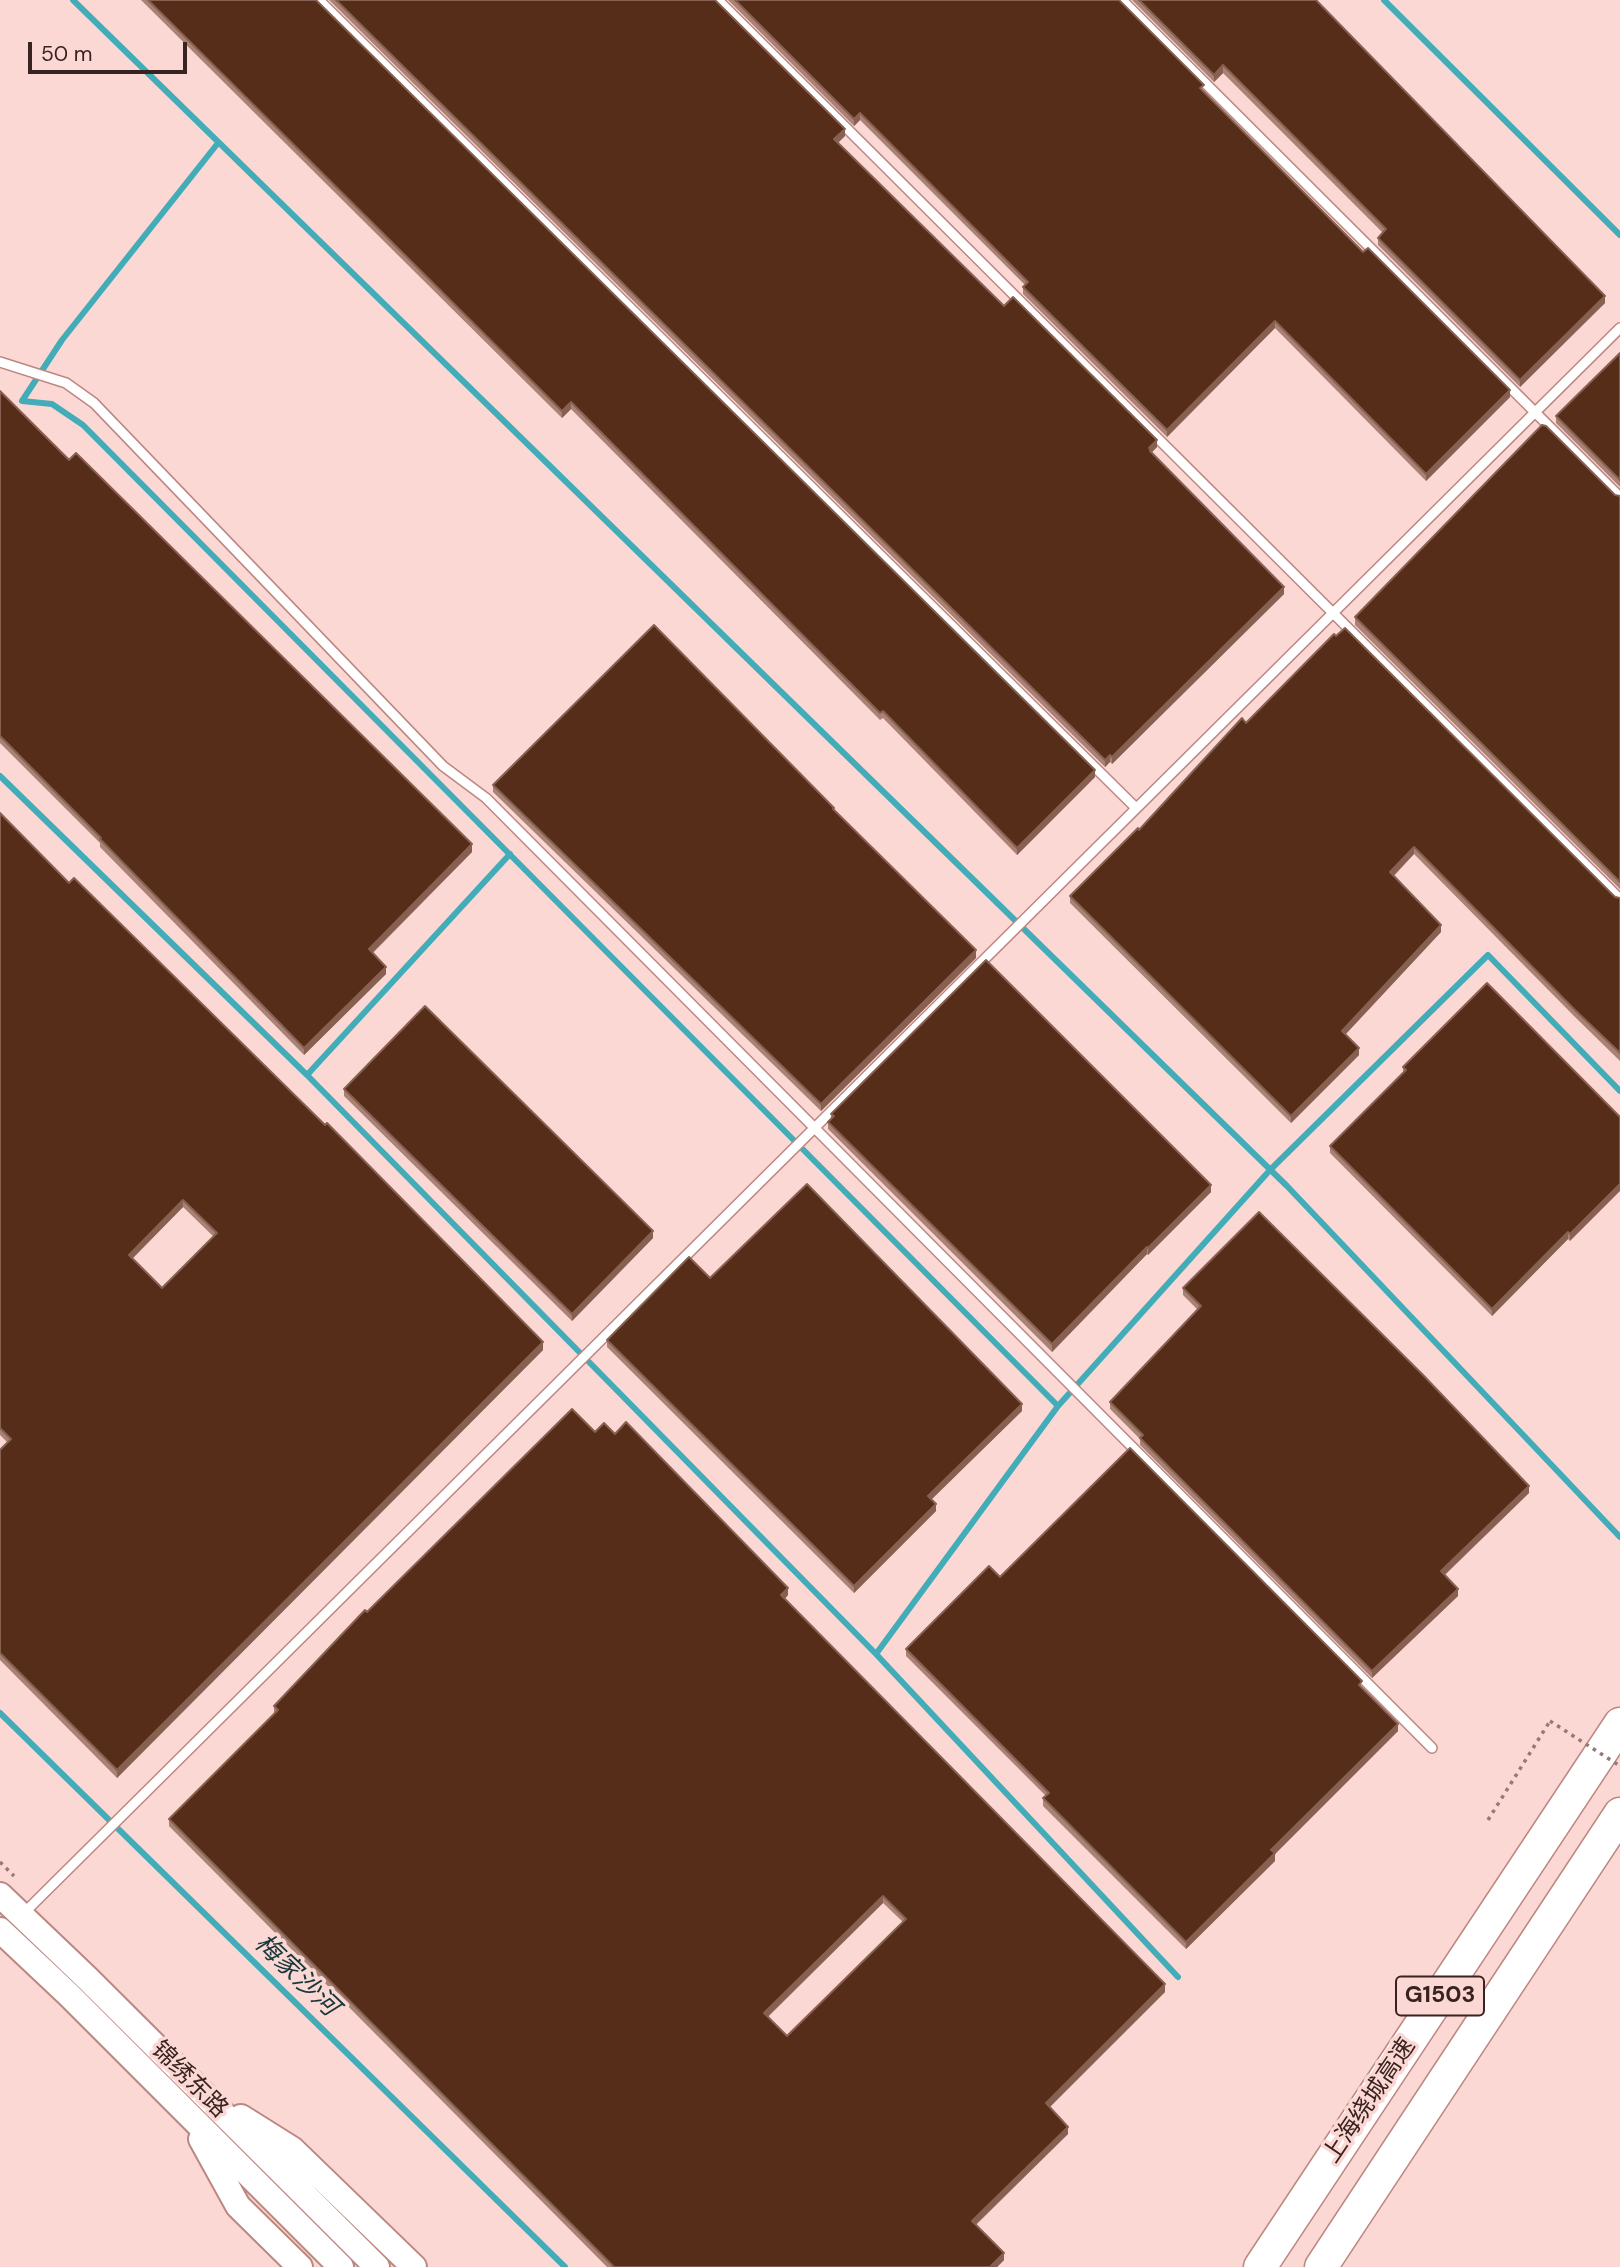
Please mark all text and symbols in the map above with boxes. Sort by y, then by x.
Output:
scale bar [32,28,191,72]
text: 50 m [41,40,92,68]
water label: 梅家沙河 [248,1929,344,2023]
road number: G1503 [1396,1977,1484,2016]
street label: 上海绕城高速 [1318,2033,1422,2169]
street label: 锦绣东路 [145,2036,233,2124]

